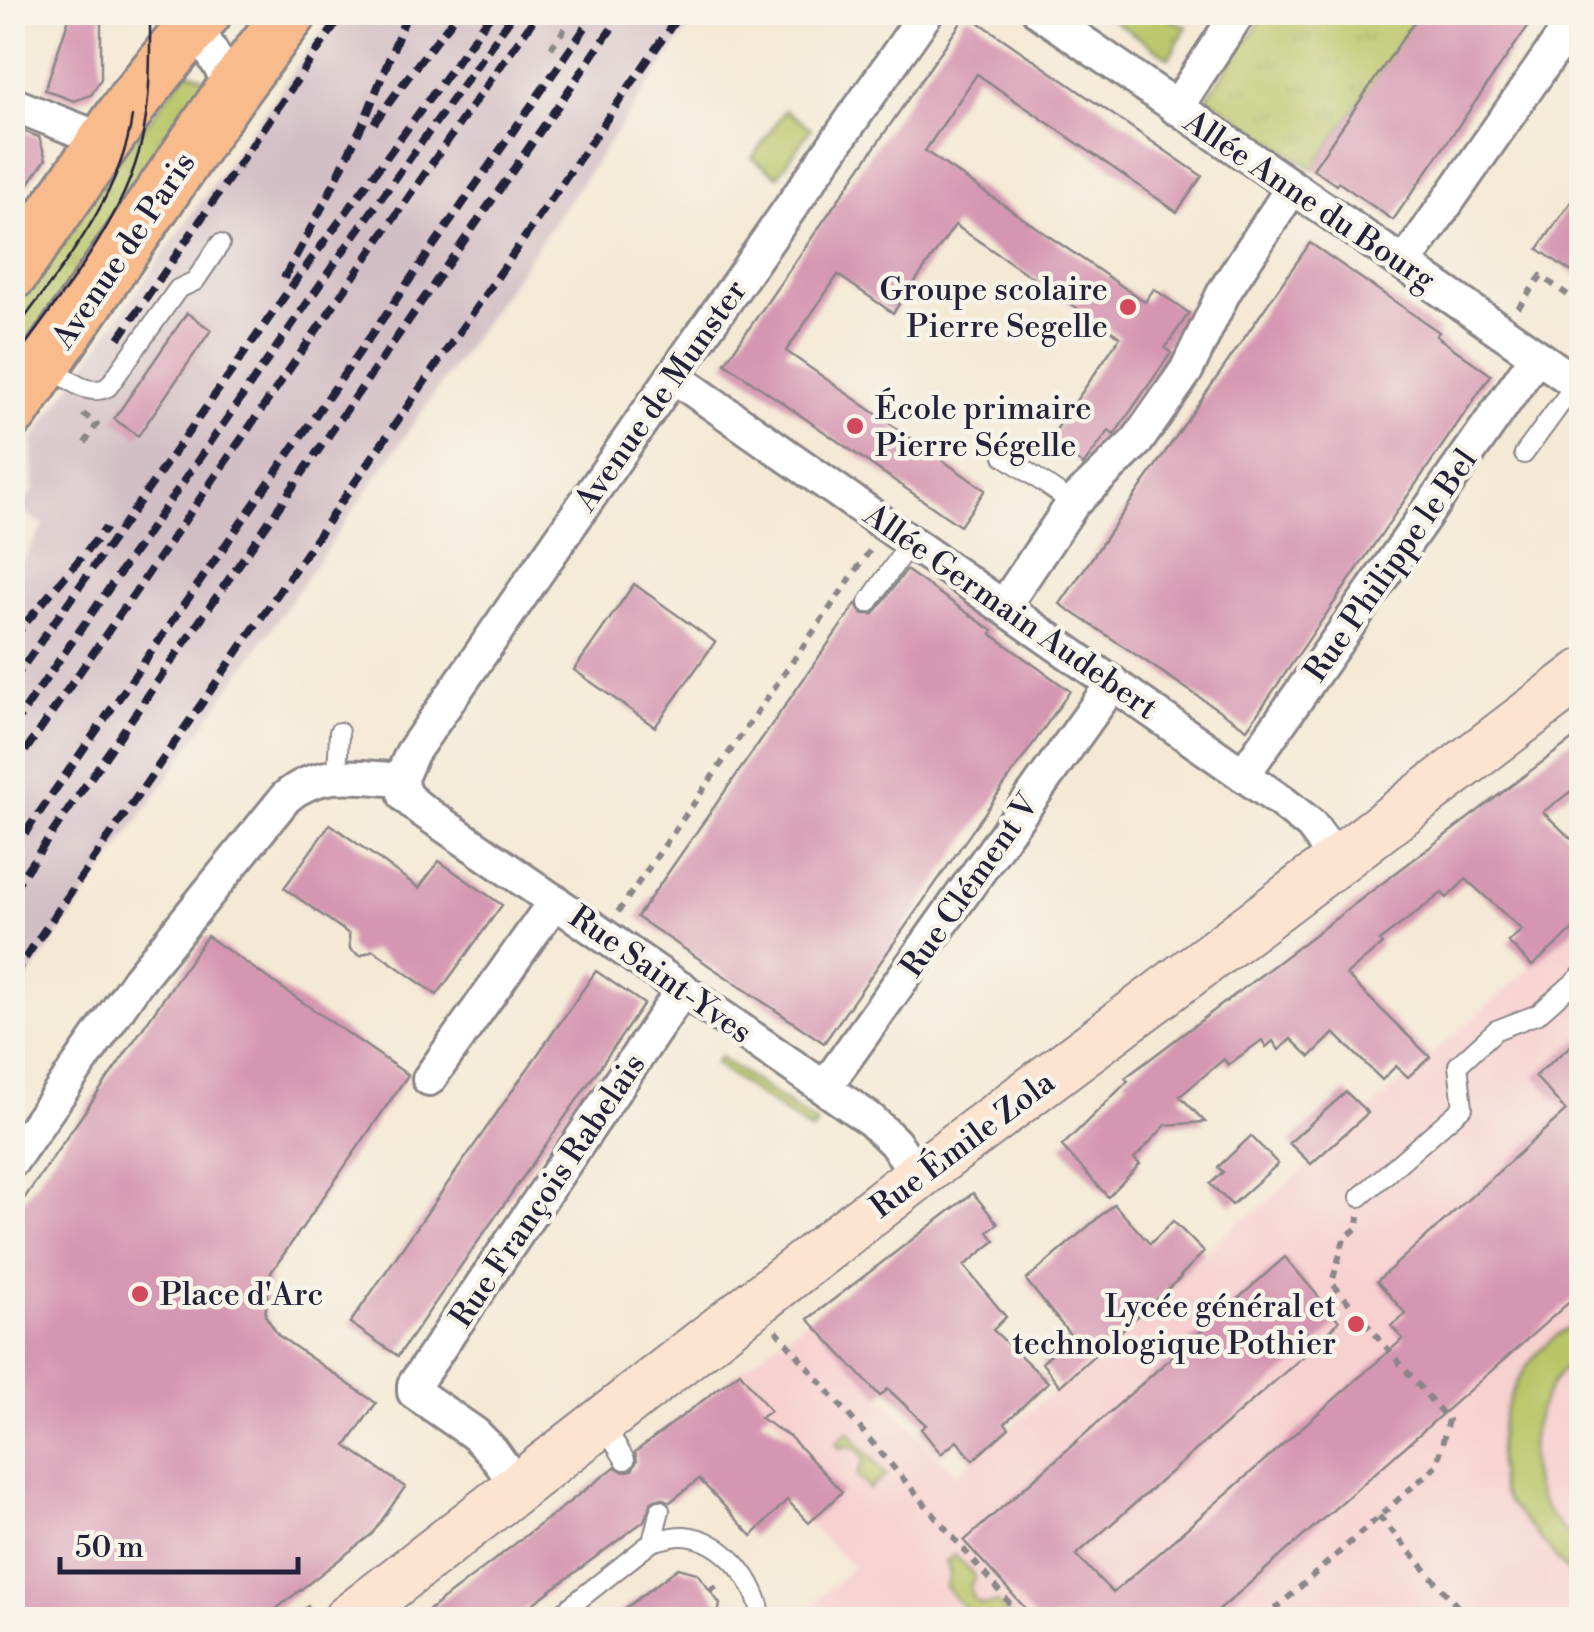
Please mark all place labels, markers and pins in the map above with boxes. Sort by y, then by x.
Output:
place label: Groupe scolaire Pierre Segelle [879,270,1108,347]
marker: Groupe scolaire Pierre Segelle [1117,296,1139,318]
place label: École primaire Pierre Ségelle [875,387,1092,466]
marker: École primaire Pierre Ségelle [844,415,866,437]
place label: Place d'Arc [160,1275,323,1315]
marker: Place d'Arc [129,1283,151,1305]
place label: Lycée général et technologique Pothier [1013,1287,1336,1364]
marker: Lycée général et technologique Pothier [1345,1313,1367,1335]

